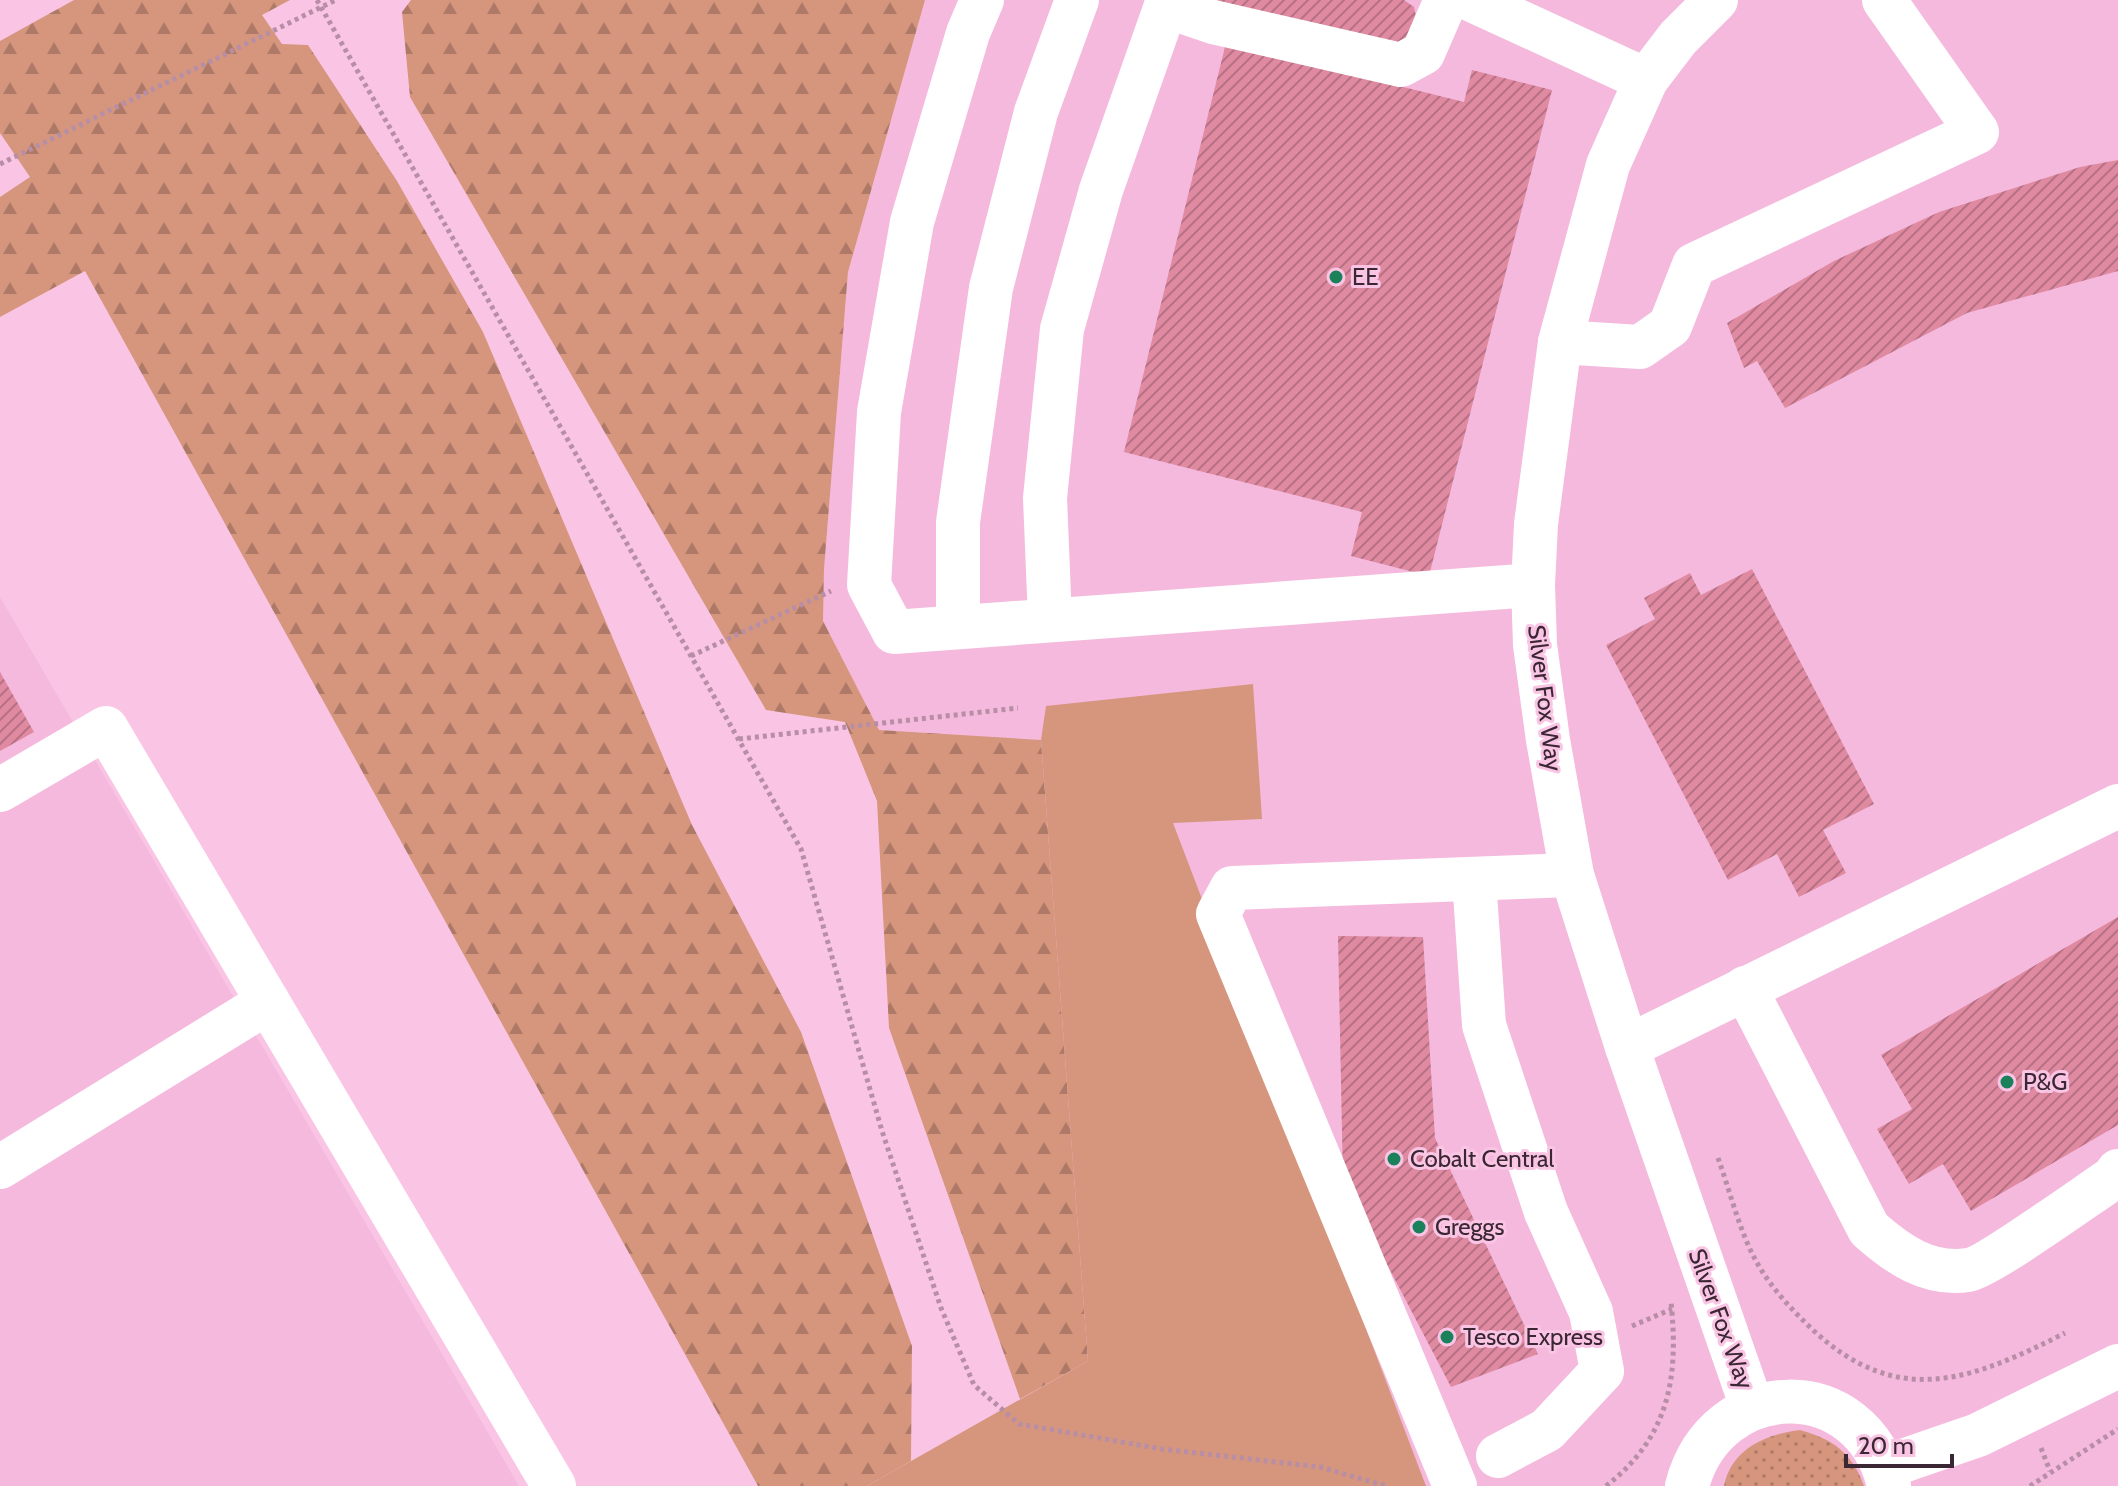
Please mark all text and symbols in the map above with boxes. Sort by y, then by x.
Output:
place label: EE [1352,262,1379,291]
marker: EE [1327,268,1345,286]
street label: Silver Fox Way [1522,623,1569,773]
place label: P&G [2023,1067,2067,1096]
marker: P&G [1998,1073,2016,1091]
place label: Cobalt Central [1410,1144,1555,1173]
marker: Cobalt Central [1385,1150,1403,1168]
place label: Greggs [1435,1212,1504,1241]
marker: Greggs [1410,1218,1428,1236]
street label: Silver Fox Way [1683,1245,1760,1393]
place label: Tesco Express [1463,1322,1603,1351]
marker: Tesco Express [1438,1328,1456,1346]
scale bar [1846,1418,1952,1468]
text: 20 m [1858,1431,1914,1460]

